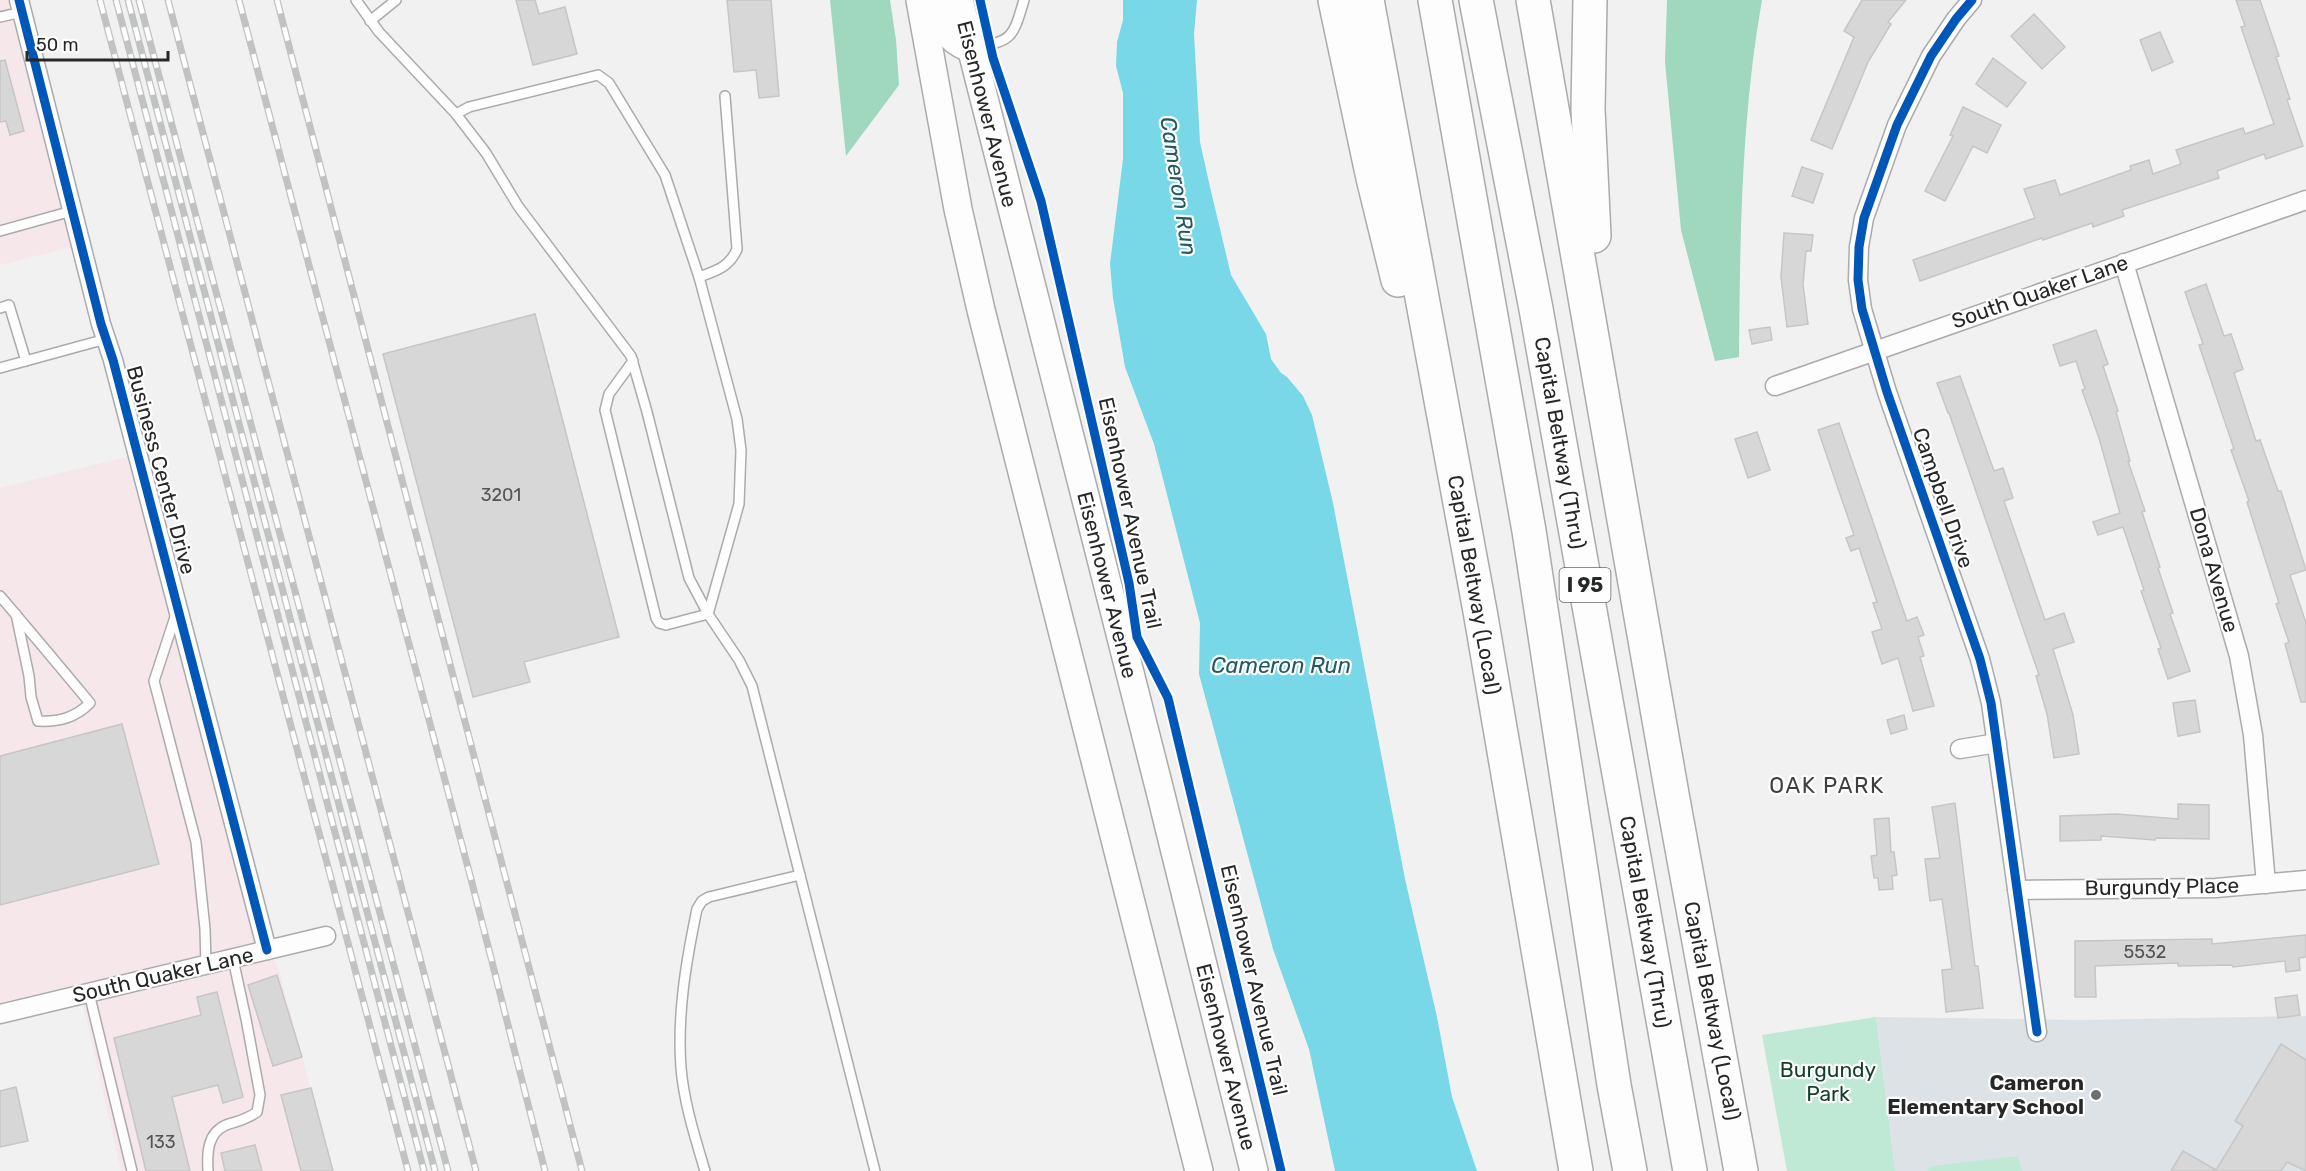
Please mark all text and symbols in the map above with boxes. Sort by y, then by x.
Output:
street label: Eisenhower Avenue [952,18,1023,210]
scale bar [27,24,168,62]
text: 50 m [36,34,79,56]
water label: Cameron Run [1154,115,1203,257]
street label: South Quaker Lane [1948,250,2131,333]
street label: Capital Beltway (Thru) [1530,335,1591,551]
street label: Business Center Drive [122,363,201,577]
street label: Eisenhower Avenue Trail [1093,394,1167,632]
street label: Campbell Drive [1908,424,1979,571]
street label: Capital Beltway (Local) [1443,473,1506,697]
house number: 3201 [481,484,521,506]
street label: Eisenhower Avenue [1071,489,1143,681]
street label: Dona Avenue [2185,504,2244,635]
road number: I 95 [1560,568,1610,602]
water label: Cameron Run [1211,652,1351,679]
district label: OAK PARK [1769,772,1885,799]
street label: Capital Beltway (Thru) [1615,814,1676,1030]
street label: Eisenhower Avenue Trail [1215,861,1293,1099]
street label: Burgundy Place [2085,873,2239,900]
street label: Capital Beltway (Local) [1679,899,1746,1123]
house number: 5532 [2124,941,2166,963]
street label: South Quaker Lane [70,942,256,1008]
street label: Eisenhower Avenue [1190,961,1262,1153]
park label: Burgundy Park [1780,1057,1877,1106]
place label: Cameron Elementary School [1887,1070,2084,1119]
marker: Cameron Elementary School [2089,1088,2103,1102]
house number: 133 [146,1131,176,1153]

